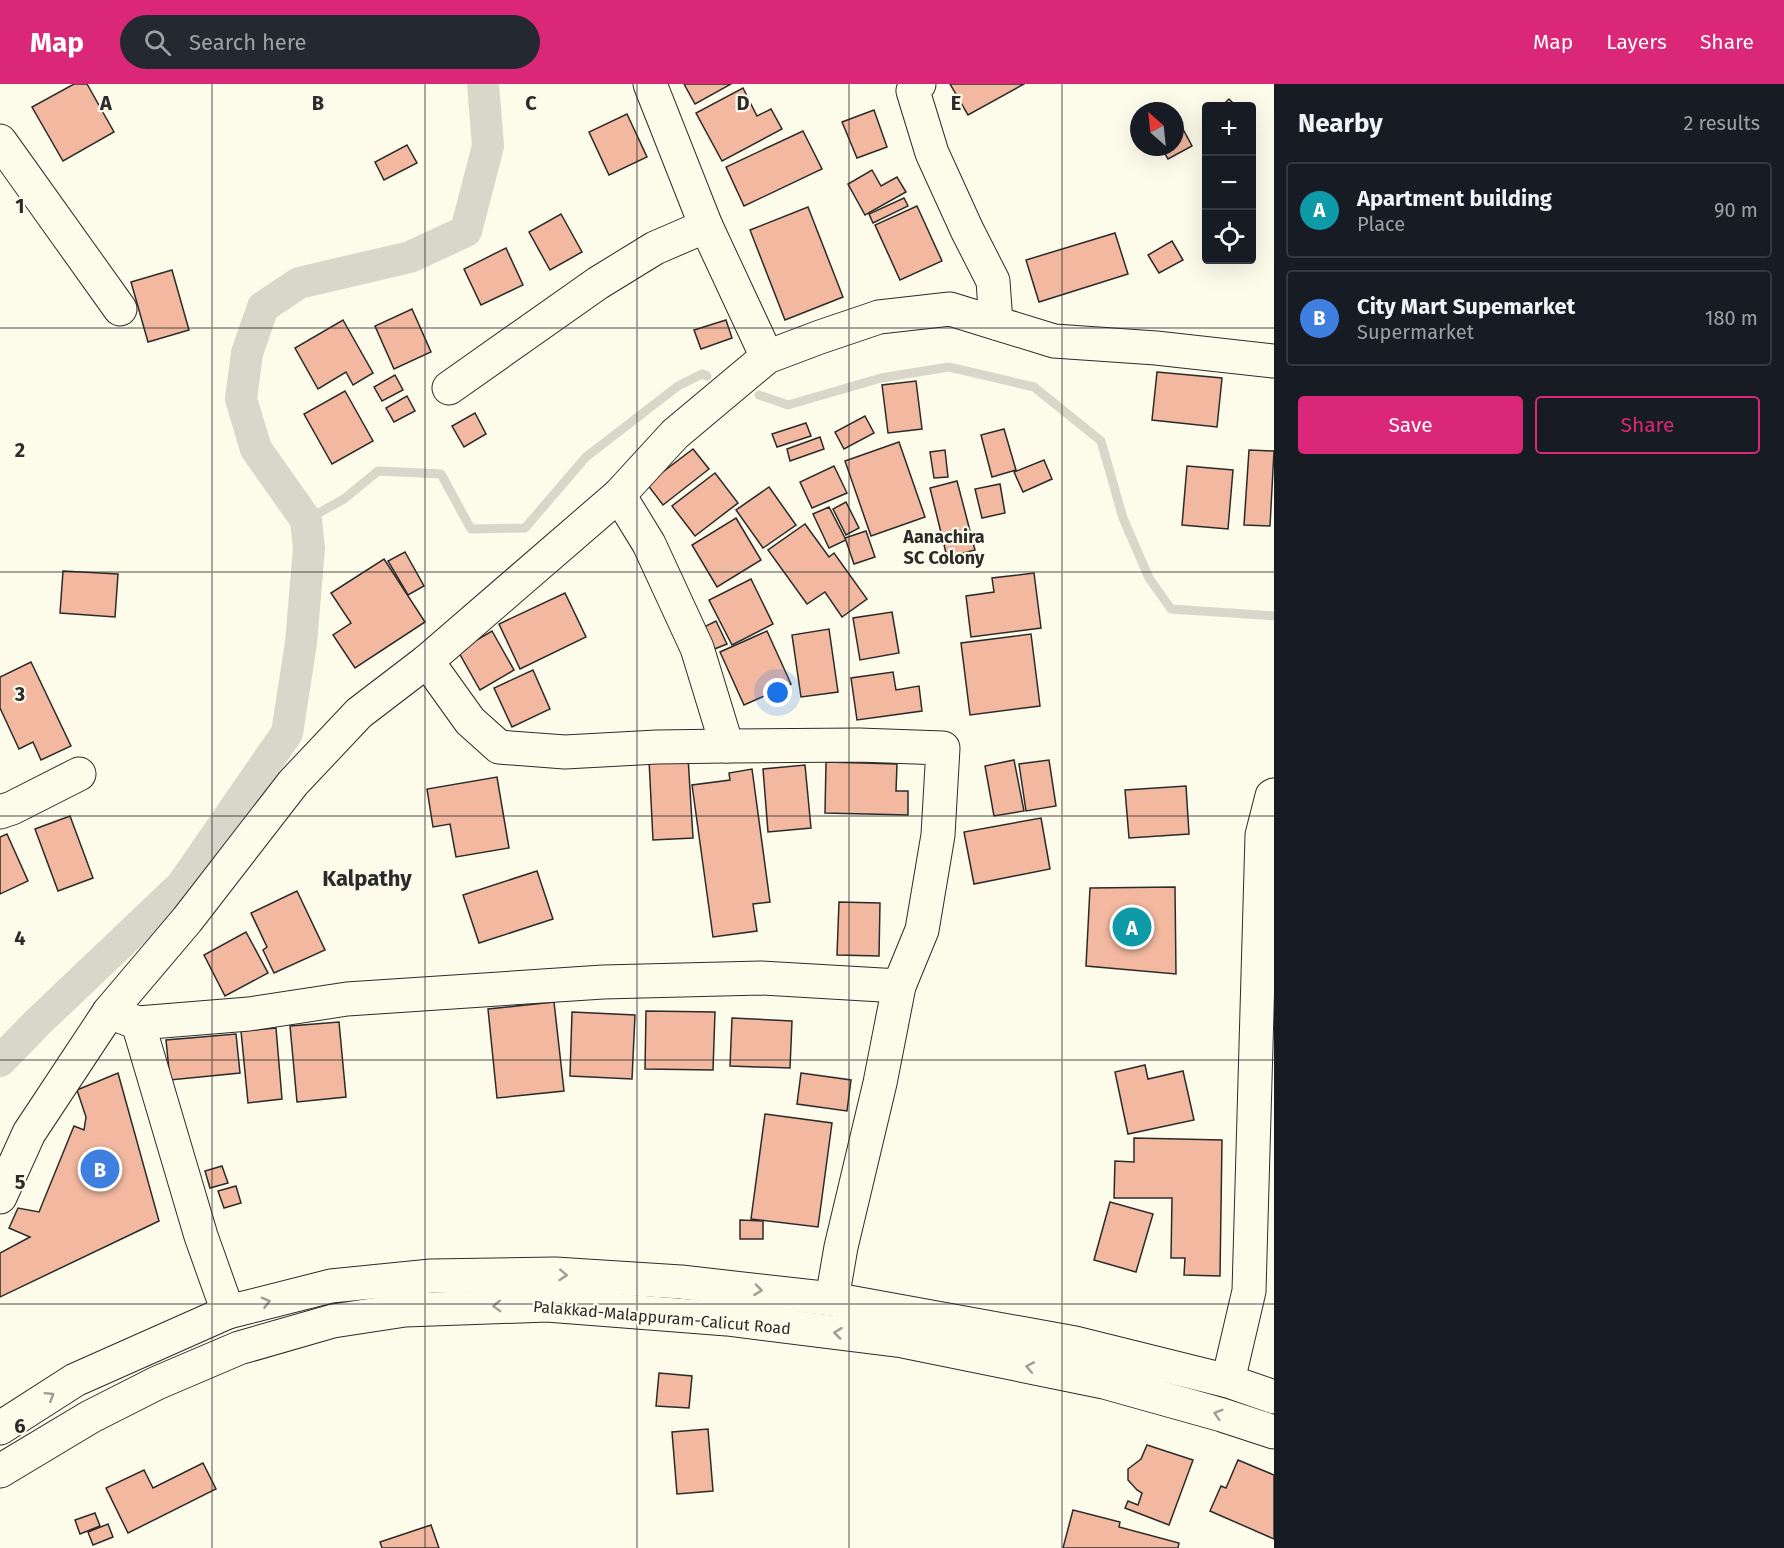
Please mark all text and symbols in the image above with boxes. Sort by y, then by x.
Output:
search box [120,15,540,69]
text: Map [30,26,84,59]
icon: search [141,26,174,59]
text: Search here [189,29,307,56]
text: Map [1533,29,1573,55]
text: Layers [1606,29,1667,55]
text: Share [1700,29,1754,55]
text: A [99,91,113,115]
text: B [312,91,324,115]
text: C [525,91,537,115]
text: D [736,91,750,115]
text: E [951,91,961,115]
north arrow [1130,102,1184,156]
map controls [1202,102,1256,264]
button: + [1202,102,1256,156]
text: Nearby [1298,108,1383,139]
text: 2 results [1683,111,1760,135]
button: − [1202,156,1256,210]
text: Apartment building [1357,185,1552,212]
text: 1 [15,194,25,218]
text: A [1314,198,1325,222]
text: 90 m [1714,198,1758,222]
button: locate [1202,210,1256,264]
text: Place [1357,212,1405,236]
text: City Mart Supemarket [1357,293,1575,320]
text: B [1313,306,1326,330]
text: 180 m [1705,306,1758,330]
text: Supermarket [1357,320,1474,344]
button: Save [1298,396,1523,454]
button: Share [1535,396,1760,454]
text: 2 [15,438,25,462]
district label: Aanachira SC Colony [902,526,985,569]
your location [763,678,792,707]
text: 3 [14,682,25,706]
district label: Kalpathy [322,865,412,892]
pin: A [1112,904,1152,950]
text: 4 [14,926,26,950]
pin: B [80,1146,120,1192]
text: 5 [15,1170,26,1194]
one-way arrow [559,1268,568,1281]
one-way arrow [753,1284,762,1296]
one-way arrow [261,1297,271,1310]
street label: Palakkad-Malappuram-Calicut Road [532,1297,792,1338]
one-way arrow [493,1300,502,1313]
one-way arrow [833,1327,842,1340]
one-way arrow [1025,1361,1035,1374]
one-way arrow [43,1393,54,1404]
one-way arrow [1214,1409,1224,1421]
text: 6 [14,1414,26,1438]

